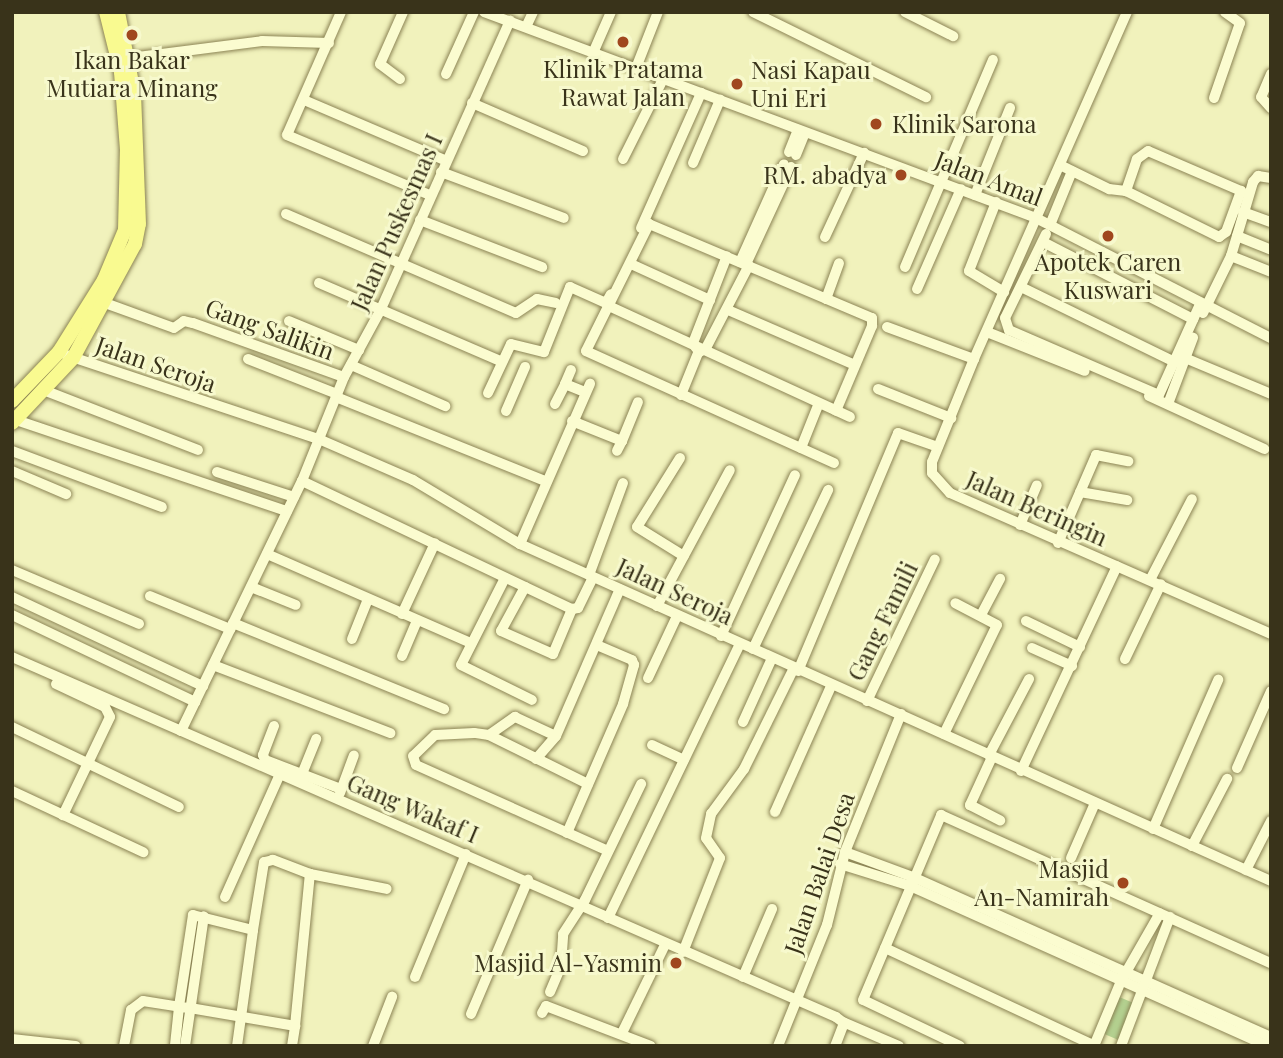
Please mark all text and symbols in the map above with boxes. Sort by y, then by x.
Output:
marker: Ikan Bakar Mutiara Minang [124,27,140,43]
marker: Klinik Pratama Rawat Jalan [613,32,633,52]
place label: Ikan Bakar Mutiara Minang [46,46,218,102]
place label: Klinik Pratama Rawat Jalan [543,55,703,111]
place label: Nasi Kapau Uni Eri [751,56,871,112]
marker: Nasi Kapau Uni Eri [729,76,745,92]
place label: Klinik Sarona [892,110,1037,138]
marker: Klinik Sarona [866,114,886,134]
street label: Jalan Puskesmas I [344,129,448,315]
street label: Jalan Amal [931,144,1047,212]
place label: RM. abadya [763,161,887,189]
marker: RM. abadya [893,167,909,183]
marker: Apotek Caren Kuswari [1100,228,1116,244]
place label: Apotek Caren Kuswari [1034,248,1182,304]
street label: Gang Salikin [202,292,338,366]
street label: Jalan Seroja [92,330,220,398]
street label: Jalan Beringin [962,464,1112,552]
street label: Jalan Seroja [612,551,738,631]
street label: Gang Famili [841,557,923,685]
street label: Gang Wakaf I [343,767,483,849]
street label: Jalan Balai Desa [778,788,860,958]
place label: Masjid An-Namirah [974,855,1109,911]
marker: Masjid An-Namirah [1115,875,1131,891]
place label: Masjid Al-Yasmin [473,949,662,977]
marker: Masjid Al-Yasmin [668,955,684,971]

